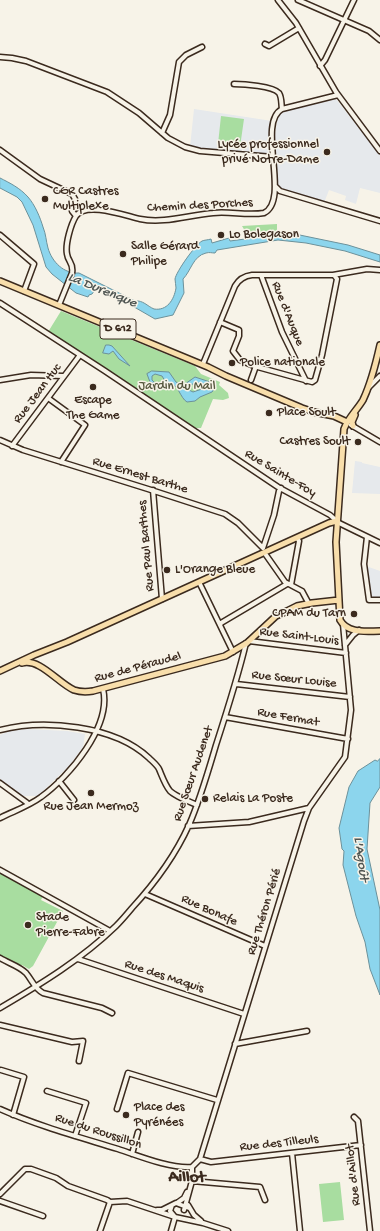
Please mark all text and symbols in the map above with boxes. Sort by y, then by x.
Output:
place label: Lycée professionnel privé Notre-Dame [217,137,319,168]
marker: Lycée professionnel privé Notre-Dame [322,147,332,157]
place label: CGR Castres Multiplexe [53,184,119,215]
marker: CGR Castres Multiplexe [40,194,50,204]
street label: Chemin des Porches [147,195,253,217]
place label: Lo Bolegason [229,227,299,243]
marker: Lo Bolegason [216,230,226,240]
place label: Salle Gérard Philipe [131,239,199,270]
marker: Salle Gérard Philipe [118,249,128,259]
water label: La Durenque [65,270,139,312]
street label: Rue d'Auque [267,280,307,348]
road number: D 612 [100,319,136,339]
place label: Police nationale [240,355,325,371]
marker: Police nationale [227,358,237,368]
street label: Rue Jean Huc [10,361,66,427]
park label: Jardin du Mail [138,379,216,395]
marker: Escape The Game [88,382,98,392]
place label: Escape The Game [66,393,120,424]
place label: Place Soult [277,405,336,421]
marker: Place Soult [264,408,274,418]
place label: Castres Soult [279,434,350,450]
marker: Castres Soult [353,437,363,447]
street label: Rue Sainte-Foy [241,446,319,502]
street label: Rue Ernest Barthe [90,454,190,498]
street label: Rue Paul Barthes [135,500,159,592]
place label: L'Orange Bleue [175,562,255,578]
marker: L'Orange Bleue [162,565,172,575]
place label: CPAM du Tarn [272,606,346,622]
marker: CPAM du Tarn [349,609,359,619]
street label: Rue Saint-Louis [259,624,339,650]
street label: Rue de Péraudel [93,649,183,687]
street label: Rue Sœur Louise [251,668,337,692]
street label: Rue Fermat [256,705,320,731]
street label: Rue Sœur Audenet [170,724,218,824]
marker: Rue Jean Mermoz [86,788,96,798]
place label: Relais La Poste [213,791,293,807]
marker: Relais La Poste [200,794,210,804]
place label: Rue Jean Mermoz [44,799,138,815]
water label: L'Agoût [349,836,371,882]
street label: Rue Théron Périé [244,867,286,957]
street label: Rue Bonafe [178,892,240,930]
place label: Stade Pierre-Fabre [36,910,105,941]
marker: Stade Pierre-Fabre [23,920,33,930]
street label: Rue des Maquis [122,957,206,997]
place label: Place des Pyrénées [134,1100,185,1131]
marker: Place des Pyrénées [121,1110,131,1120]
street label: Rue du Roussillon [53,1111,143,1153]
street label: Rue des Tilleuls [239,1132,319,1156]
street label: Rue d'Aillot [343,1143,365,1207]
district label: Aillot [169,1168,205,1188]

